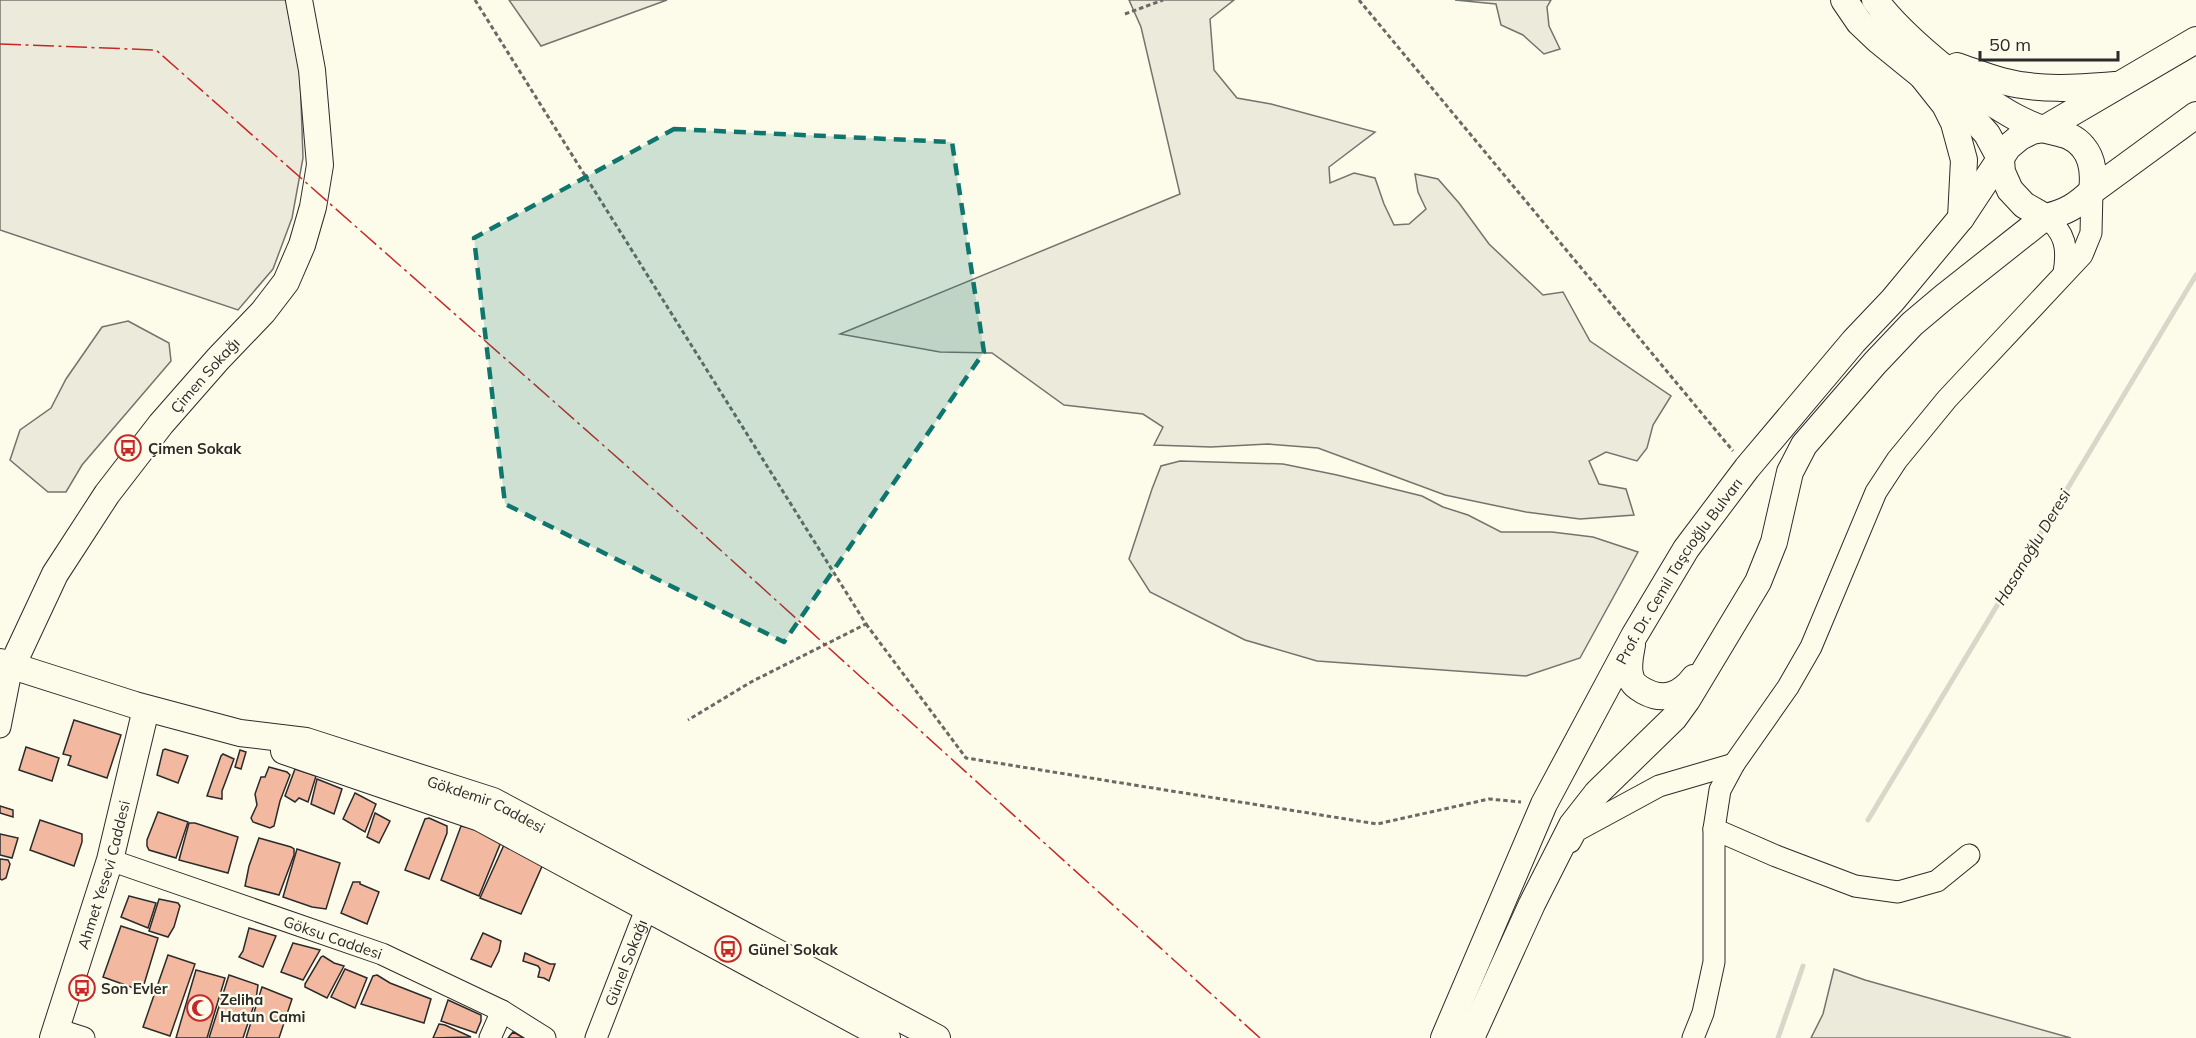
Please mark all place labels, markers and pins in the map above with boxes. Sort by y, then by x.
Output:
bus stop icon: Çimen Sokak [113,433,143,463]
place label: Çimen Sokak [148,439,242,458]
bus stop icon: Günel Sokak [713,934,743,964]
place label: Günel Sokak [748,940,838,959]
bus stop icon: Son Evler [67,973,97,1003]
place label: Son Evler [101,979,168,998]
place label: Zeliha Hatun Cami [220,990,305,1026]
mosque icon: Zeliha Hatun Cami [185,993,215,1023]

